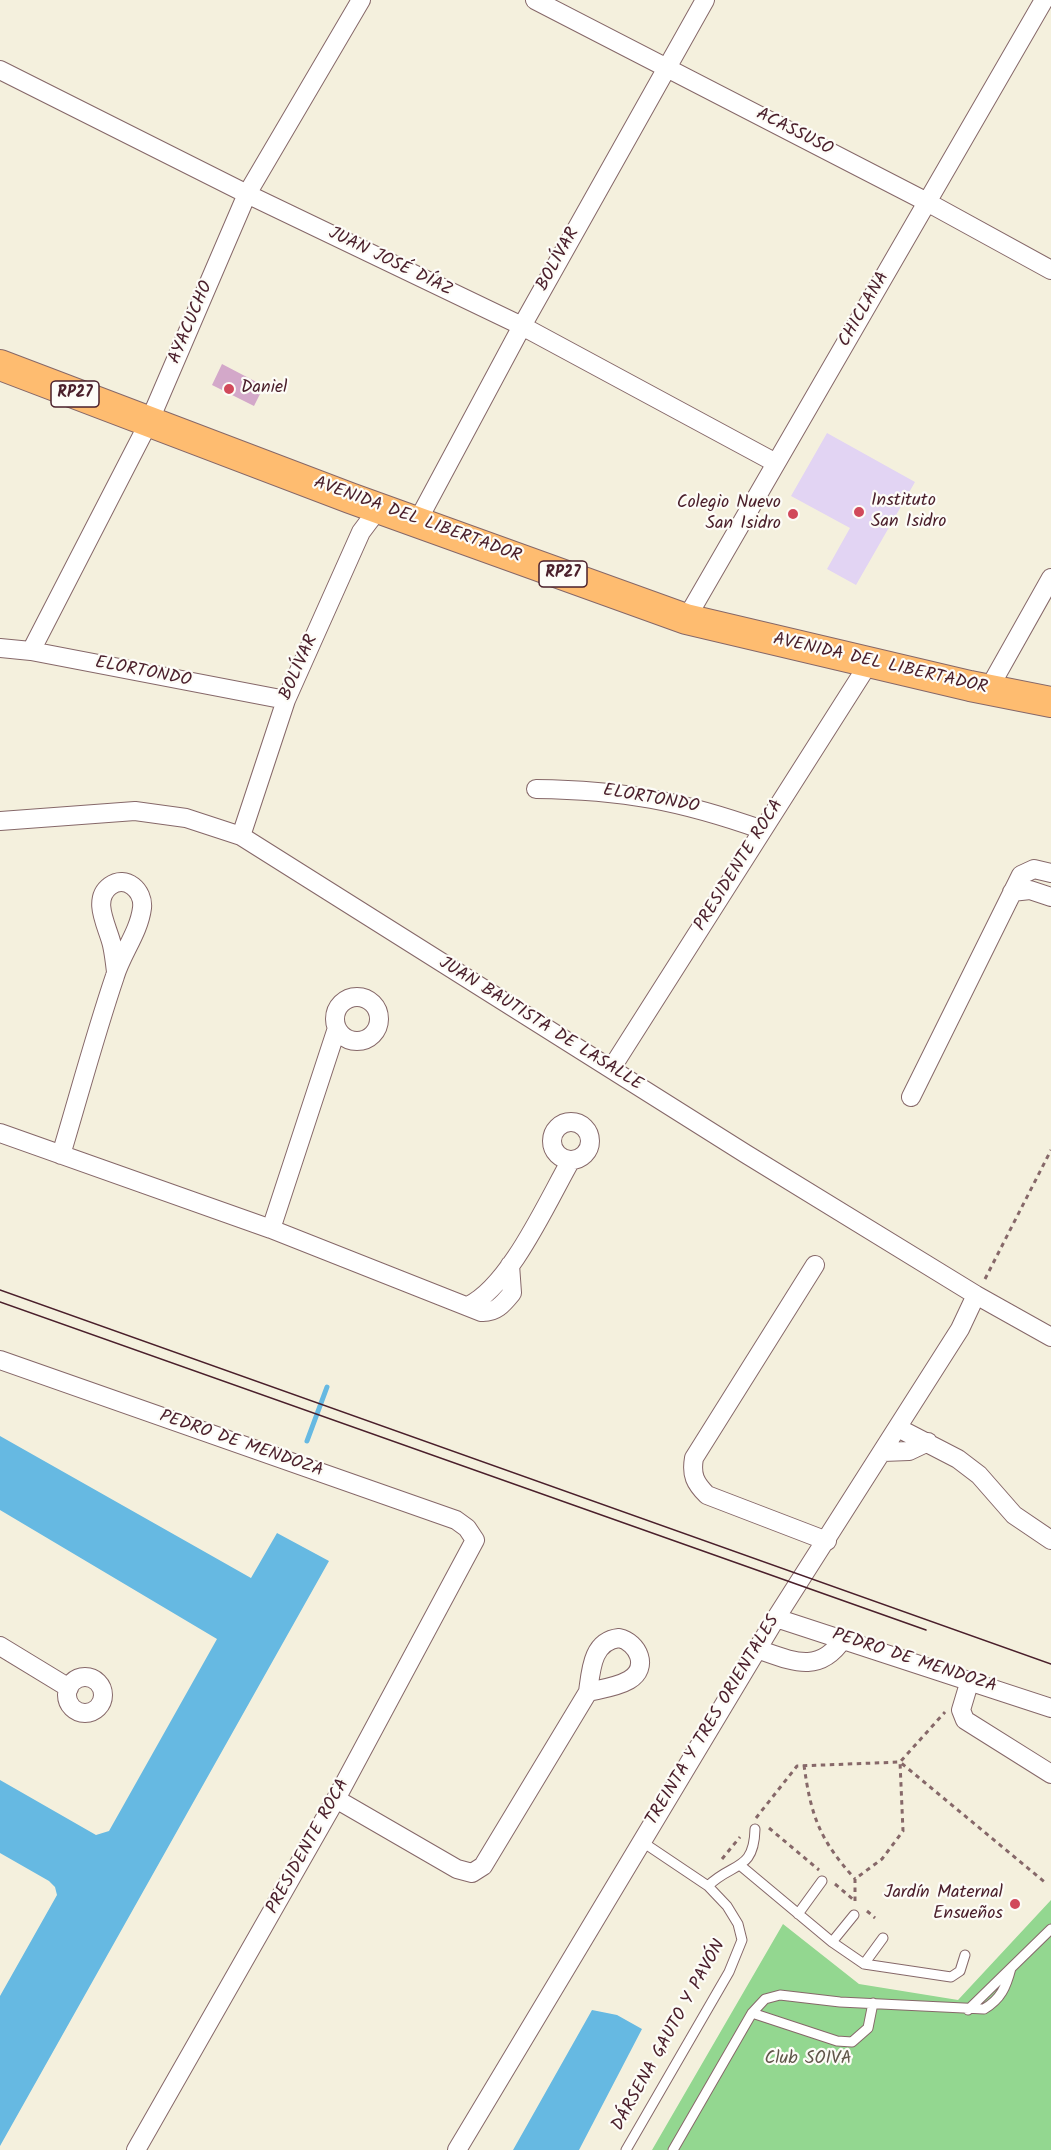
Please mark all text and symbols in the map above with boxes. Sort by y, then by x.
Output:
street label: ACASSUSO [752,105,836,161]
street label: JUAN JOSÉ DÍAZ [324,224,456,302]
street label: BOLÍVAR [533,225,585,295]
street label: CHICLANA [835,269,895,351]
street label: AYACUCHO [165,278,219,368]
place label: Daniel [241,378,287,400]
road number: RP27 [51,381,99,407]
marker: Daniel [222,382,236,396]
street label: AVENIDA DEL LIBERTADOR [310,473,524,569]
place label: Instituto San Isidro [871,491,946,534]
place label: Colegio Nuevo San Isidro [677,493,781,536]
marker: Instituto San Isidro [852,505,866,519]
marker: Colegio Nuevo San Isidro [786,507,800,521]
road number: RP27 [539,561,587,587]
street label: AVENIDA DEL LIBERTADOR [771,630,989,700]
street label: BOLÍVAR [276,632,324,704]
street label: ELORTONDO [93,653,193,693]
street label: ELORTONDO [601,781,701,819]
street label: PRESIDENTE ROCA [691,796,789,936]
street label: JUAN BAUTISTA DE LASALLE [434,953,646,1097]
street label: PEDRO DE MENDOZA [156,1407,326,1483]
street label: TREINTA Y TRES ORIENTALES [643,1612,785,1830]
street label: PEDRO DE MENDOZA [829,1625,999,1699]
street label: PRESIDENTE ROCA [263,1776,355,1918]
place label: Jardín Maternal Ensueños [884,1883,1003,1926]
marker: Jardín Maternal Ensueños [1008,1897,1022,1911]
street label: DÁRSENA GAUTO Y PAVÓN [608,1937,732,2135]
park label: Club SOIVA [764,2049,852,2071]

